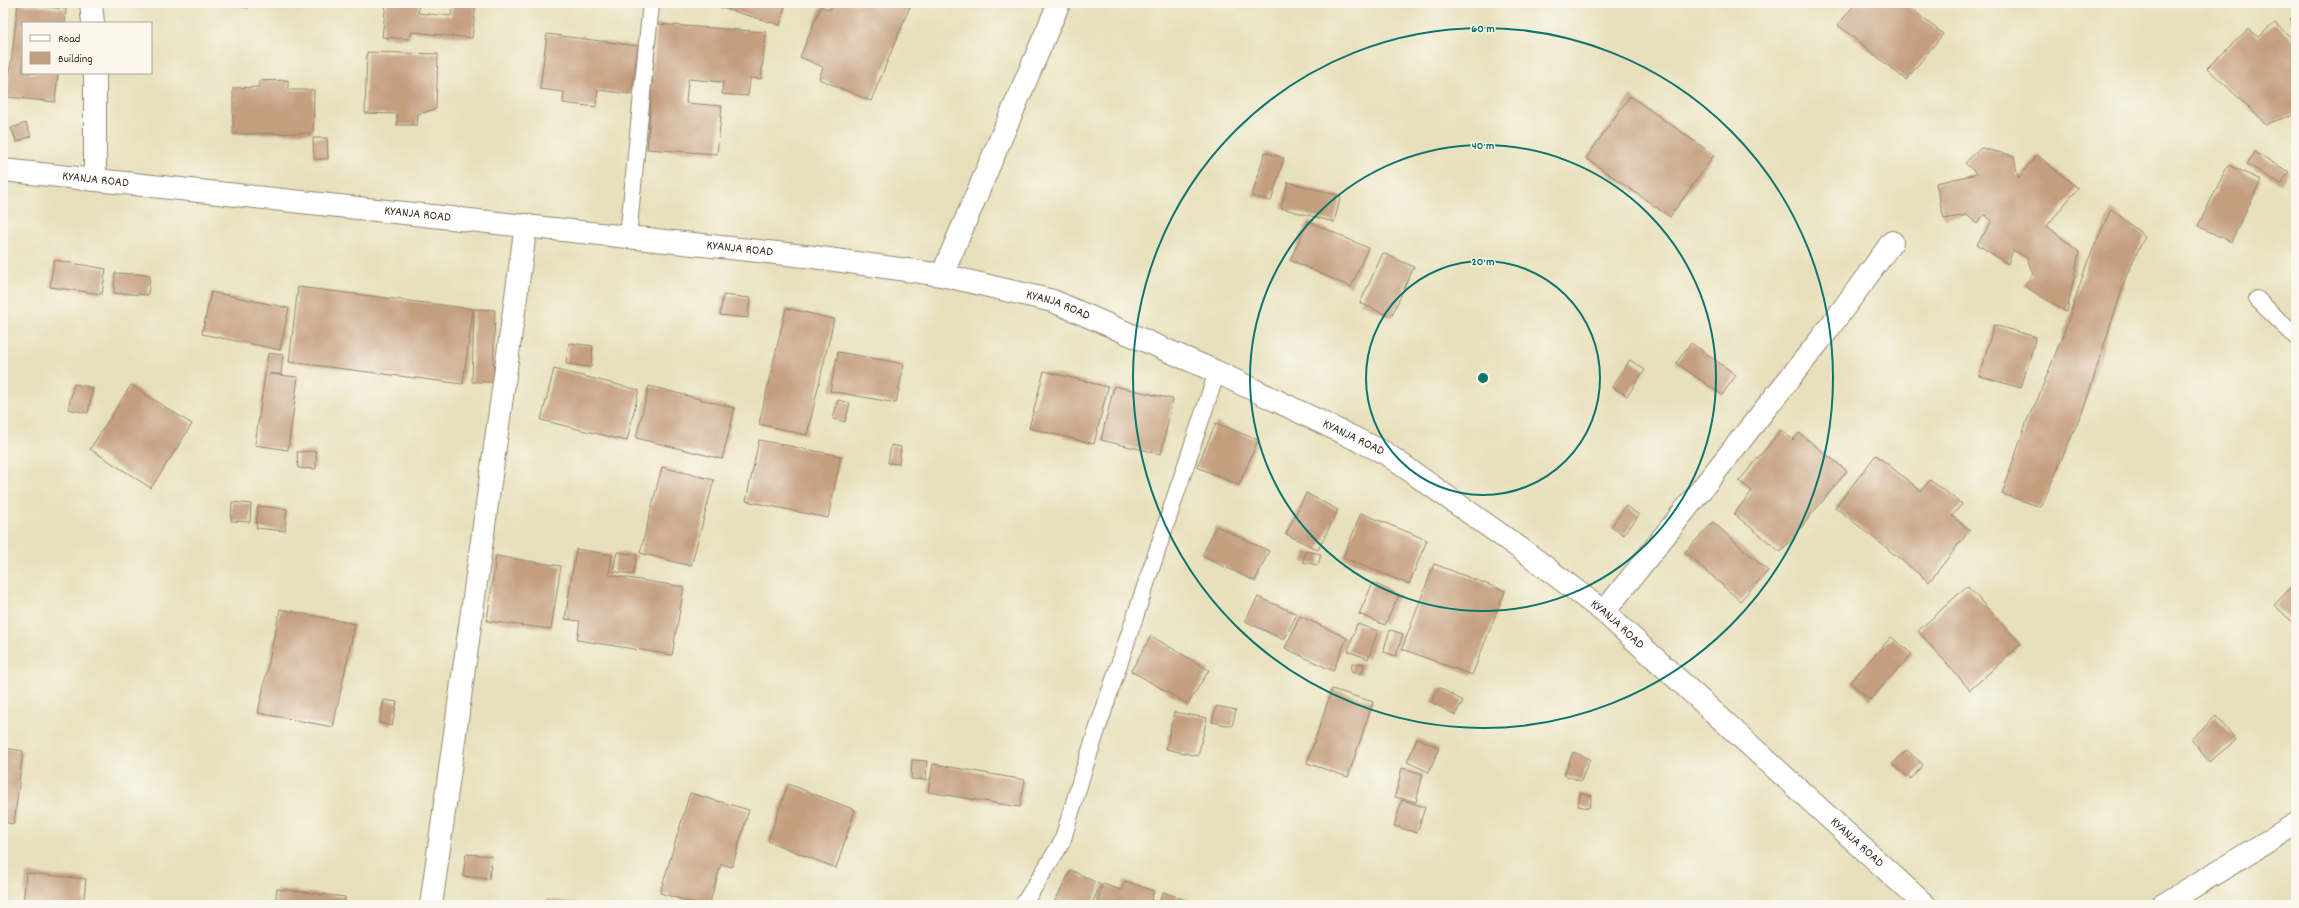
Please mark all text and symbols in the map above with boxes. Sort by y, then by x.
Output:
text: 60 m [1471,21,1495,38]
legend [22,22,152,74]
text: Road [58,31,80,48]
text: Building [58,51,93,68]
text: 40 m [1472,138,1494,155]
street label: KYANJA ROAD [61,167,130,193]
street label: KYANJA ROAD [383,201,452,228]
street label: KYANJA ROAD [706,236,774,262]
text: 20 m [1472,254,1494,271]
street label: KYANJA ROAD [1024,286,1093,326]
centre of rings [1476,371,1490,385]
street label: KYANJA ROAD [1319,415,1388,461]
street label: KYANJA ROAD [1586,595,1649,654]
street label: KYANJA ROAD [1826,813,1888,872]

